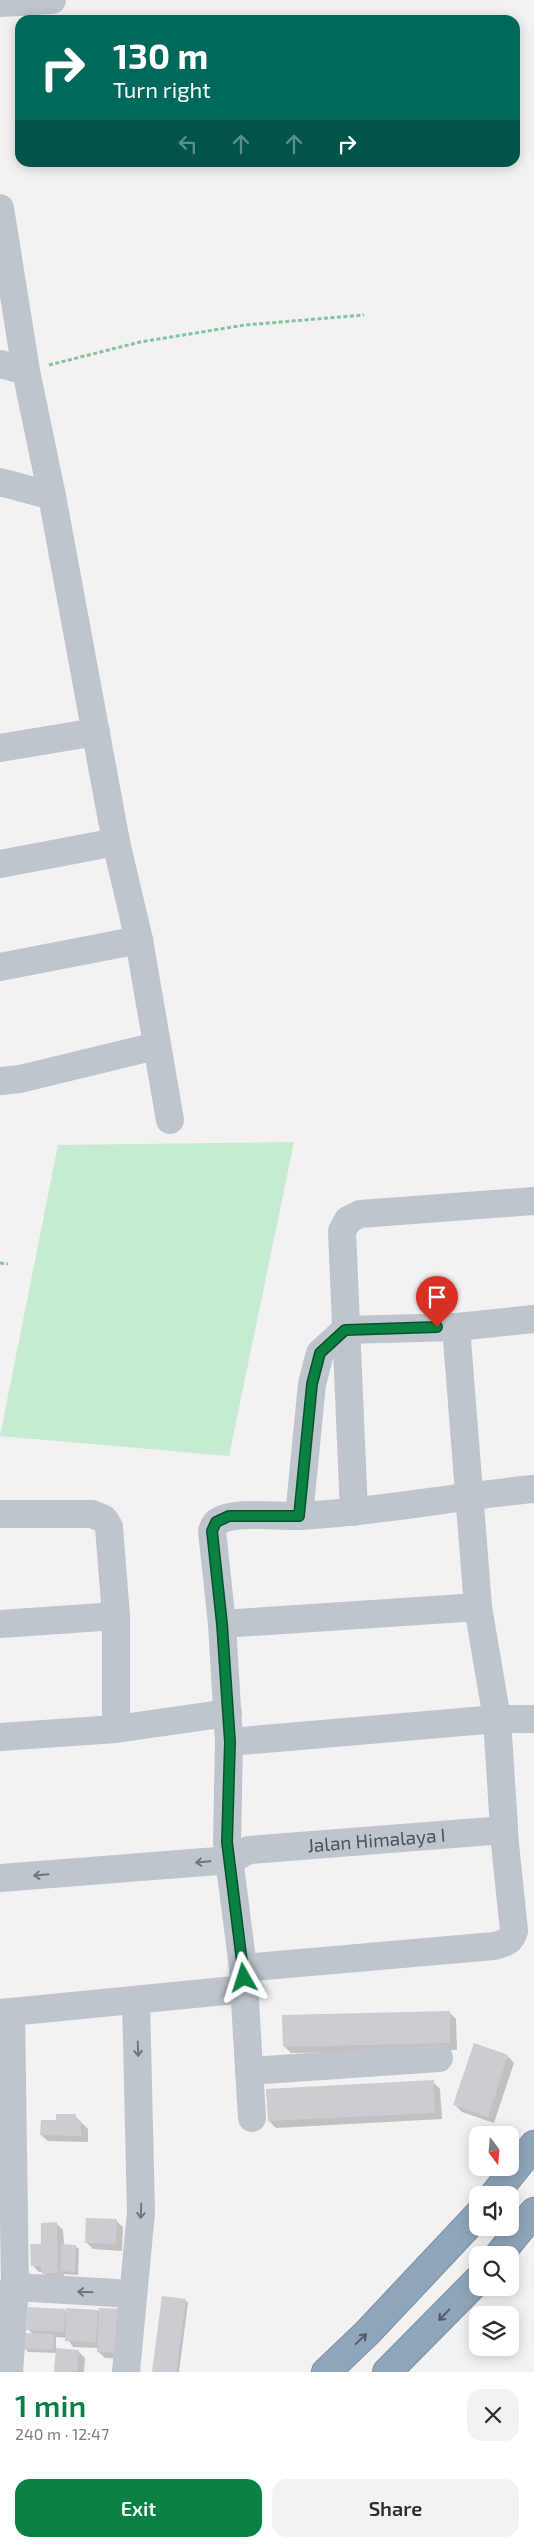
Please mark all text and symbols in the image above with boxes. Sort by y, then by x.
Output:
text: 130 m [113,34,208,76]
icon: right [30,35,95,100]
text: Turn right [113,76,211,102]
icon: left [174,130,202,158]
icon: ahead [227,130,255,158]
icon: ahead [280,130,308,158]
icon: right [333,130,361,158]
pin [416,1276,458,1327]
icon: arrive [423,1283,451,1311]
street label: Jalan Himalaya I [306,1823,446,1856]
one-way arrow [195,1857,211,1866]
one-way arrow [33,1870,49,1879]
position arrow [217,1951,269,2003]
one-way arrow [133,2040,142,2056]
north arrow [469,2126,519,2176]
map controls [469,2126,519,2356]
button: sound [469,2186,519,2236]
one-way arrow [136,2202,146,2219]
button: search [469,2246,519,2296]
one-way arrow [77,2287,93,2297]
button: layers [469,2306,519,2356]
one-way arrow [438,2308,450,2320]
one-way arrow [355,2333,368,2345]
text: 1 min [15,2387,86,2423]
button: close [467,2389,519,2441]
text: 240 m · 12:47 [15,2424,109,2443]
button: Exit [15,2479,262,2537]
button: Share [272,2479,519,2537]

